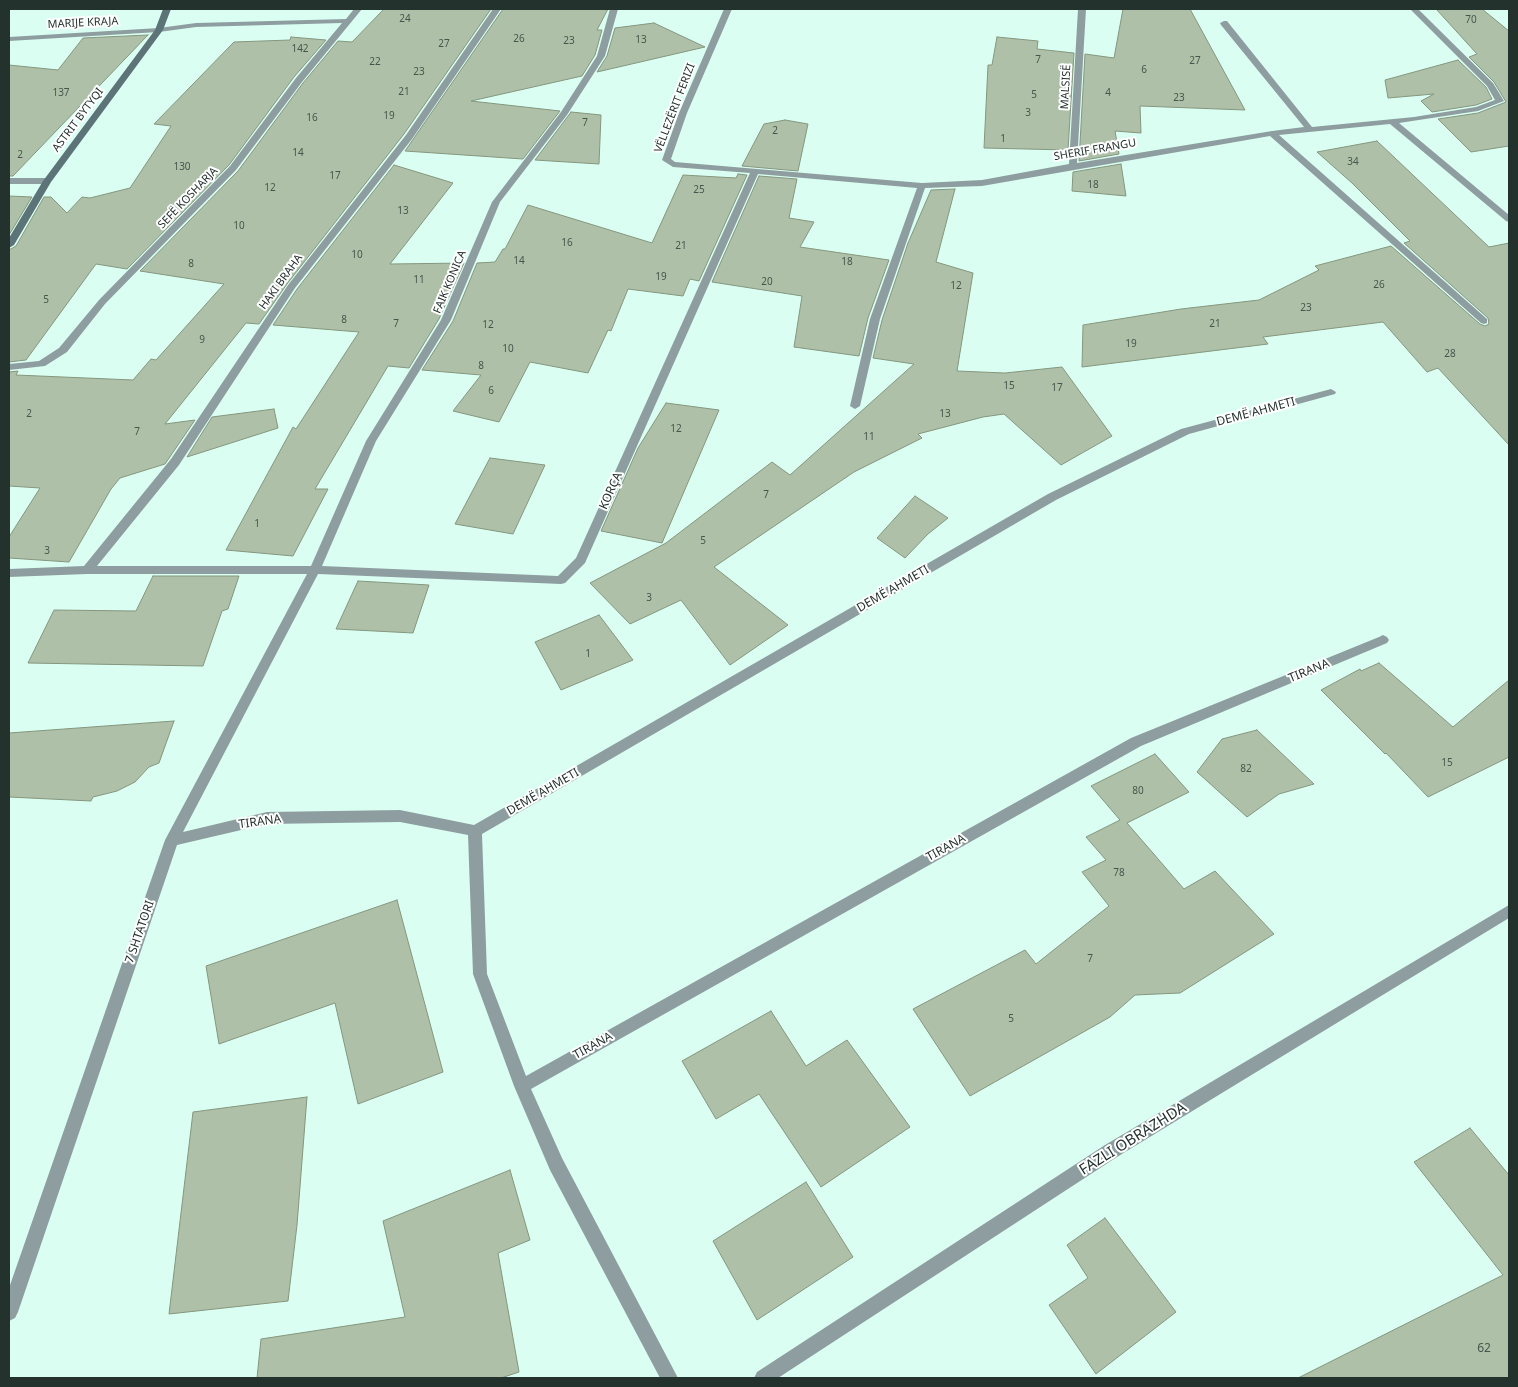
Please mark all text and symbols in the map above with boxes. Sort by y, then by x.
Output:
house number: 24 [399,13,411,25]
house number: 70 [1465,14,1477,26]
street label: MARIJE KRAJA [47,15,119,31]
house number: 26 [513,33,525,45]
house number: 13 [635,34,647,46]
house number: 23 [563,35,575,47]
house number: 27 [438,38,450,50]
house number: 142 [291,43,309,55]
house number: 7 [1035,54,1041,66]
house number: 27 [1189,55,1201,67]
house number: 22 [369,56,381,68]
street label: VËLLEZËRIT FERIZI [652,61,698,155]
street label: MALSISË [1058,64,1074,110]
house number: 6 [1141,64,1147,76]
house number: 23 [413,66,425,78]
street label: ASTRIT BYTYQI [50,85,106,155]
house number: 21 [398,86,410,98]
house number: 137 [52,87,70,99]
house number: 4 [1105,87,1111,99]
house number: 5 [1031,89,1037,101]
house number: 23 [1173,92,1185,104]
house number: 3 [1025,107,1031,119]
house number: 19 [383,110,395,122]
house number: 16 [306,112,318,124]
house number: 7 [582,117,588,129]
house number: 2 [772,125,778,137]
house number: 1 [1000,133,1006,145]
street label: SHERIF FRANGU [1053,136,1137,164]
house number: 14 [292,147,304,159]
house number: 2 [17,149,23,161]
house number: 34 [1347,156,1359,168]
house number: 130 [173,161,191,173]
street label: SEFË KOSHARJA [155,165,221,231]
house number: 17 [329,170,341,182]
house number: 18 [1087,179,1099,191]
house number: 12 [264,182,276,194]
house number: 25 [693,184,705,196]
house number: 13 [397,205,409,217]
house number: 10 [233,220,245,232]
house number: 16 [561,237,573,249]
house number: 21 [675,240,687,252]
house number: 10 [351,249,363,261]
street label: FAIK KONICA [431,249,469,315]
street label: HAKI BRAHA [257,252,305,312]
house number: 14 [513,255,525,267]
house number: 18 [841,256,853,268]
house number: 8 [188,258,194,270]
house number: 19 [655,271,667,283]
house number: 11 [413,274,425,286]
house number: 20 [761,276,773,288]
house number: 26 [1373,279,1385,291]
house number: 12 [950,280,962,292]
house number: 5 [43,294,49,306]
house number: 23 [1300,302,1312,314]
house number: 8 [341,314,347,326]
house number: 7 [393,318,399,330]
house number: 21 [1209,318,1221,330]
house number: 12 [482,319,494,331]
house number: 9 [199,334,205,346]
house number: 19 [1125,338,1137,350]
house number: 10 [502,343,514,355]
house number: 28 [1444,348,1456,360]
house number: 8 [478,360,484,372]
house number: 15 [1003,380,1015,392]
house number: 17 [1051,382,1063,394]
house number: 6 [488,385,494,397]
street label: DEMË AHMETI [1215,395,1297,429]
house number: 2 [26,408,32,420]
house number: 13 [939,408,951,420]
house number: 12 [670,423,682,435]
house number: 7 [134,426,140,438]
house number: 11 [863,431,875,443]
street label: KORÇA [596,470,626,512]
house number: 7 [763,489,769,501]
house number: 1 [254,518,260,530]
house number: 5 [700,535,706,547]
house number: 3 [44,545,50,557]
street label: DEMË AHMETI [854,563,932,615]
house number: 3 [646,592,652,604]
house number: 1 [585,648,591,660]
street label: TIRANA [1287,656,1331,686]
house number: 15 [1441,757,1453,769]
house number: 82 [1240,763,1252,775]
street label: DEMË AHMETI [504,766,582,818]
house number: 80 [1132,785,1144,797]
street label: TIRANA [238,812,282,832]
street label: TIRANA [924,831,968,865]
house number: 78 [1113,867,1125,879]
street label: 7 SHTATORI [123,899,157,965]
house number: 7 [1087,953,1093,965]
house number: 5 [1008,1013,1014,1025]
street label: TIRANA [571,1029,615,1063]
street label: FAZLI OBRAZHDA [1076,1099,1190,1179]
house number: 62 [1477,1342,1491,1356]

